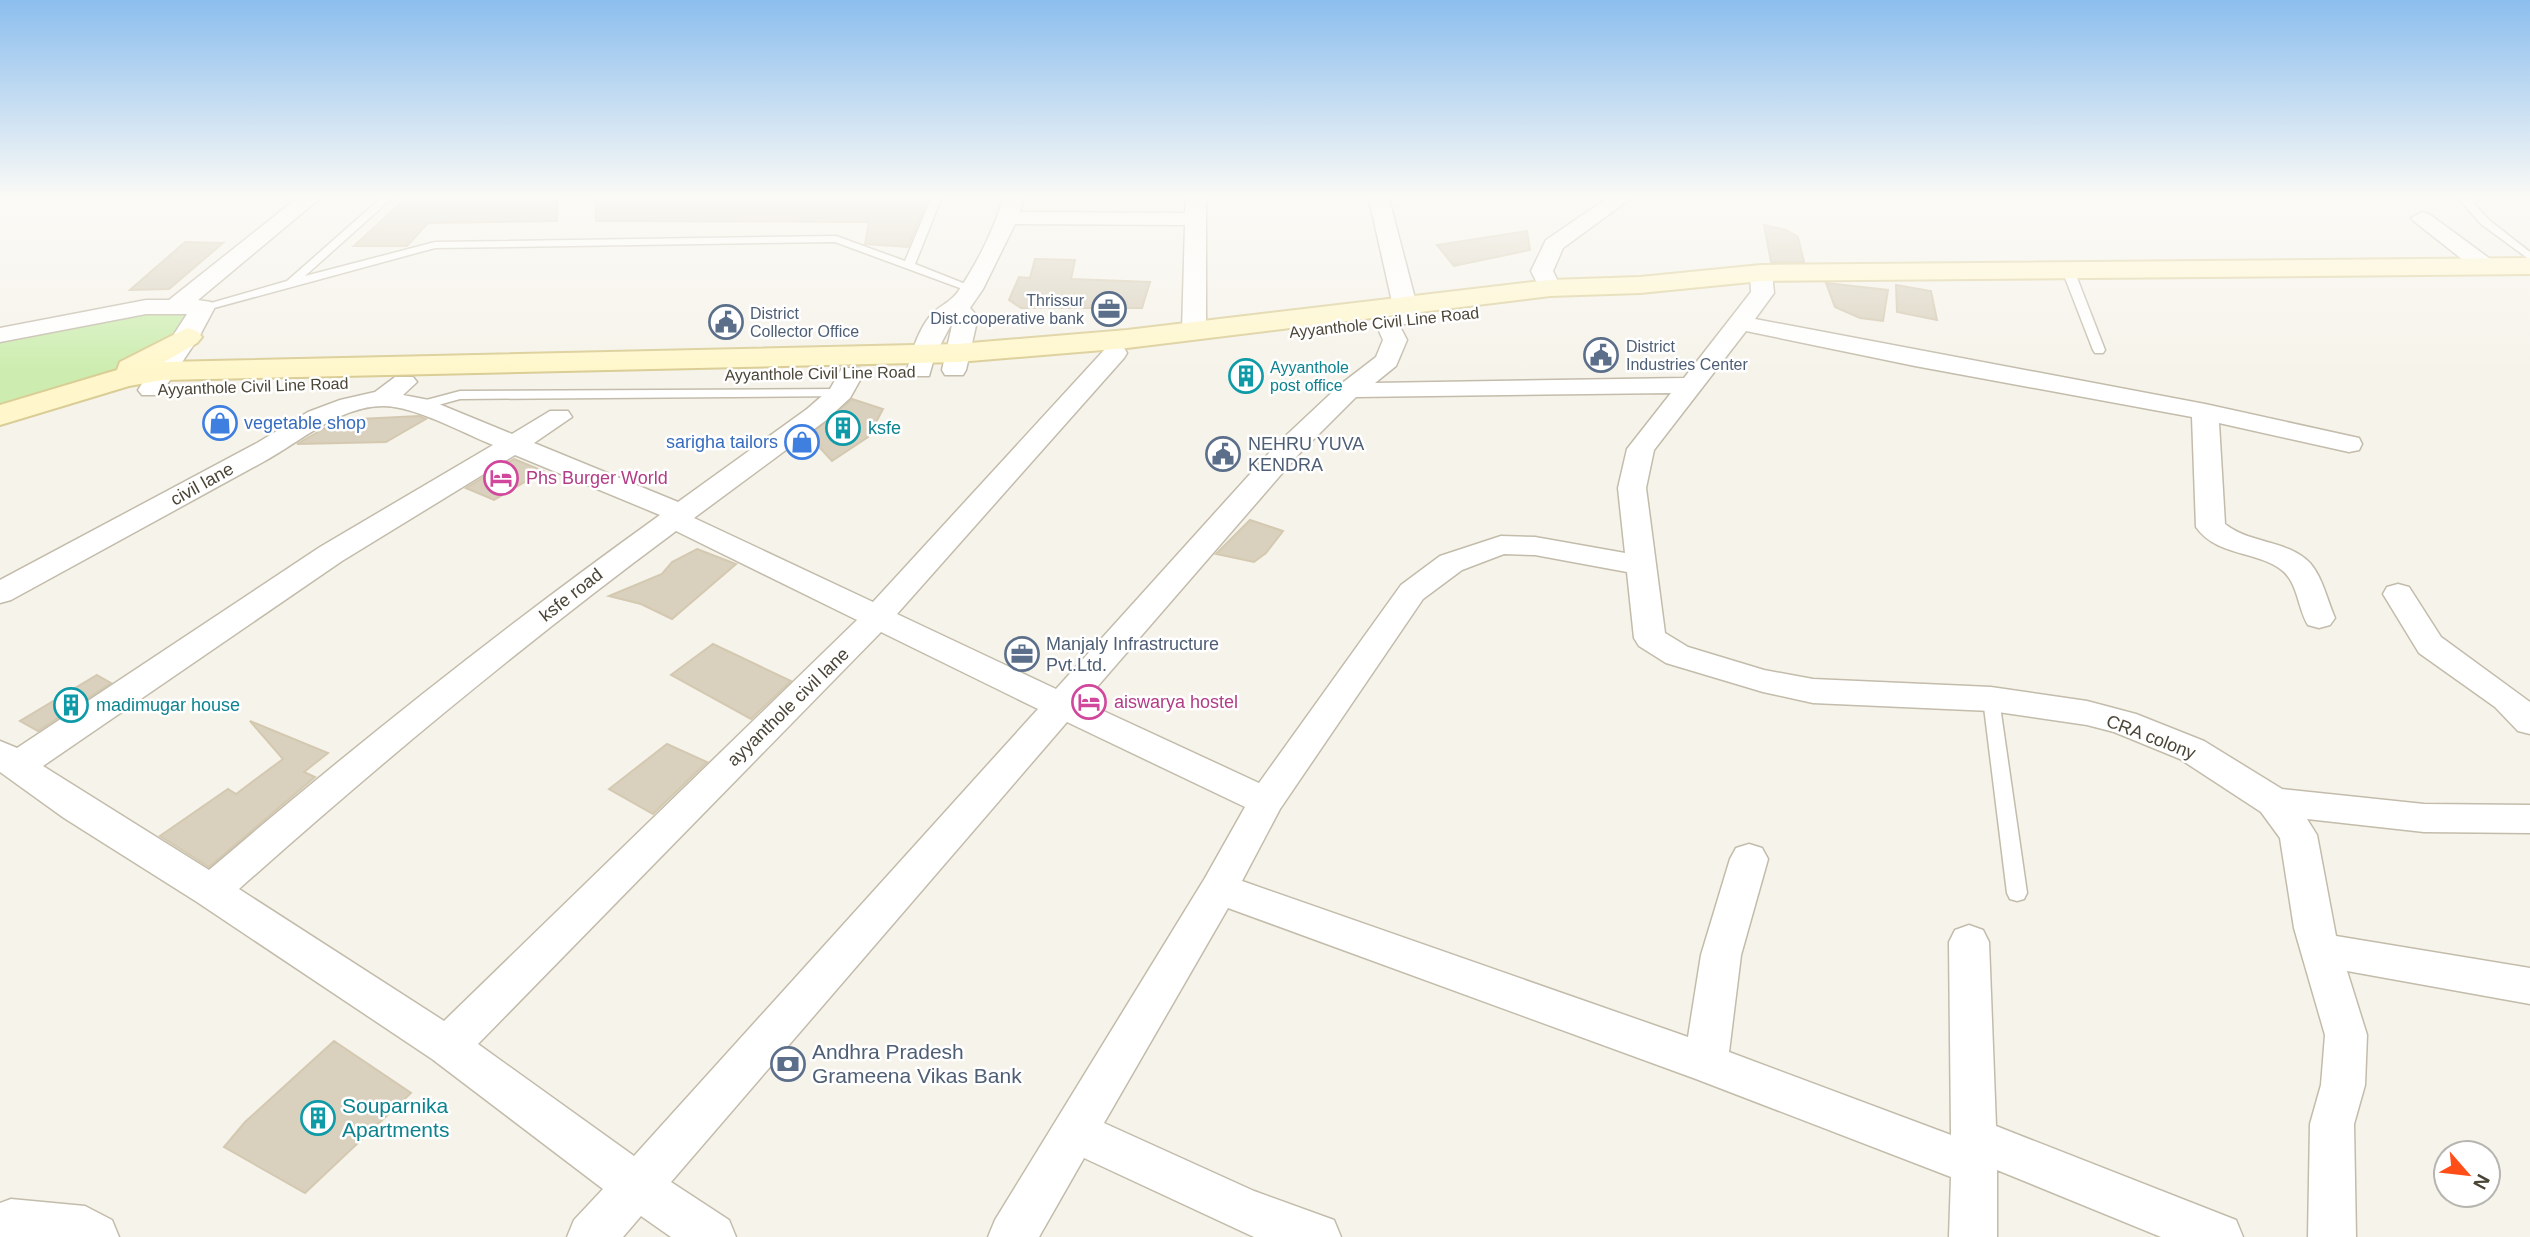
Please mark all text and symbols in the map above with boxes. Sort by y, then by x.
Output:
office icon: Thrissur Dist.cooperative bank [1090,290,1128,328]
place label: Thrissur Dist.cooperative bank [930,292,1085,327]
public building icon: District Collector Office [707,303,745,341]
street label: Ayyanthole Civil Line Road [1288,304,1480,341]
place label: District Collector Office [750,305,859,340]
public building icon: District Industries Center [1582,336,1620,374]
place label: District Industries Center [1626,338,1749,373]
building icon: Ayyanthole post office [1227,357,1265,395]
place label: Ayyanthole post office [1270,359,1349,394]
street label: Ayyanthole Civil Line Road [724,363,916,384]
street label: Ayyanthole Civil Line Road [157,375,349,398]
shop icon: vegetable shop [201,404,239,442]
building icon: ksfe [824,409,862,447]
place label: vegetable shop [244,413,366,433]
place label: ksfe [868,418,901,438]
shop icon: sarigha tailors [783,423,821,461]
place label: sarigha tailors [666,432,778,452]
place label: NEHRU YUVA KENDRA [1248,434,1364,475]
public building icon: NEHRU YUVA KENDRA [1204,435,1242,473]
street label: civil lane [167,459,237,509]
hotel icon: Phs Burger World [482,459,520,497]
place label: Phs Burger World [526,468,668,488]
street label: ksfe road [536,564,606,626]
place label: Manjaly Infrastructure Pvt.Ltd. [1046,634,1219,675]
office icon: Manjaly Infrastructure Pvt.Ltd. [1003,635,1041,673]
street label: ayyanthole civil lane [723,644,853,770]
hotel icon: aiswarya hostel [1070,683,1108,721]
building icon: madimugar house [52,686,90,724]
place label: aiswarya hostel [1114,692,1238,712]
place label: madimugar house [96,695,240,715]
street label: CRA colony [2104,711,2198,763]
place label: Andhra Pradesh Grameena Vikas Bank [812,1040,1022,1087]
bank icon: Andhra Pradesh Grameena Vikas Bank [769,1045,807,1083]
place label: Souparnika Apartments [342,1094,449,1141]
building icon: Souparnika Apartments [299,1099,337,1137]
north arrow [2432,1139,2502,1209]
text: N [2469,1171,2494,1193]

